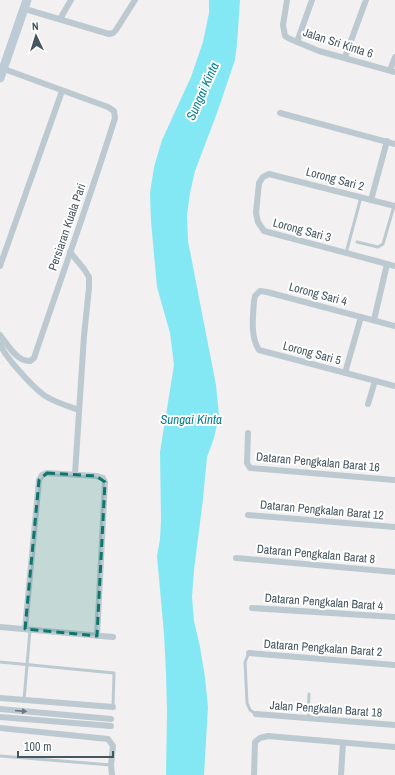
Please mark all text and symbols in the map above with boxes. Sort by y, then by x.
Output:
north arrow [16,16,56,56]
text: N [32,19,39,33]
street label: Jalan Sri Kinta 6 [301,24,375,62]
water label: Sungai Kinta [182,60,223,123]
street label: Lorong Sari 2 [304,164,366,194]
street label: Persiaran Kuala Pari [45,181,89,273]
street label: Lorong Sari 3 [271,215,333,245]
street label: Lorong Sari 4 [287,279,349,310]
street label: Lorong Sari 5 [281,338,343,369]
water label: Sungai Kinta [160,411,222,428]
street label: Dataran Pengkalan Barat 16 [255,449,381,475]
street label: Dataran Pengkalan Barat 12 [259,497,385,523]
street label: Dataran Pengkalan Barat 8 [256,541,376,567]
street label: Dataran Pengkalan Barat 4 [264,590,384,614]
street label: Dataran Pengkalan Barat 2 [263,636,383,660]
street label: Jalan Pengkalan Barat 18 [269,697,383,721]
one-way arrow [15,708,27,715]
scale bar [18,733,113,759]
text: 100 m [24,739,51,755]

